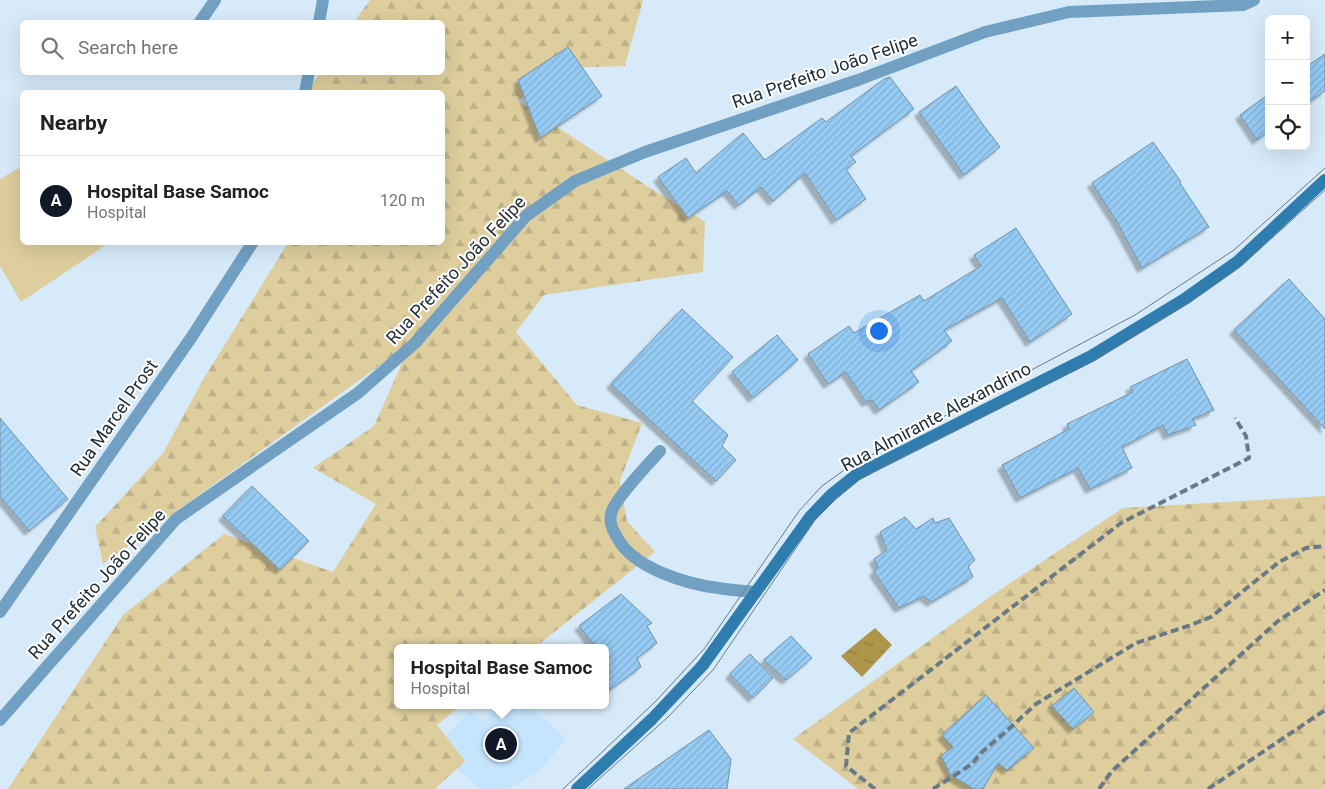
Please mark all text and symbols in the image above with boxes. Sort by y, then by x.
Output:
map controls [1265,15,1310,150]
button: + [1265,15,1310,60]
search box [20,20,445,75]
street label: Rua Prefeito João Felipe [729,29,920,112]
icon: search [38,34,66,62]
text: Search here [78,36,178,59]
button: − [1265,60,1310,105]
button: locate [1265,105,1310,150]
text: Nearby [40,111,107,135]
text: Hospital Base Samoc [87,180,269,203]
text: A [51,191,61,210]
text: 120 m [380,191,425,210]
street label: Rua Prefeito João Felipe [381,191,530,348]
text: Hospital [87,203,147,222]
your location [866,318,892,344]
street label: Rua Marcel Prost [66,355,162,480]
street label: Rua Almirante Alexandrino [837,358,1034,476]
street label: Rua Prefeito João Felipe [24,504,170,663]
popup [394,644,609,709]
text: Hospital Base Samoc [411,656,592,679]
text: Hospital [411,679,470,698]
pin: A [485,725,517,763]

